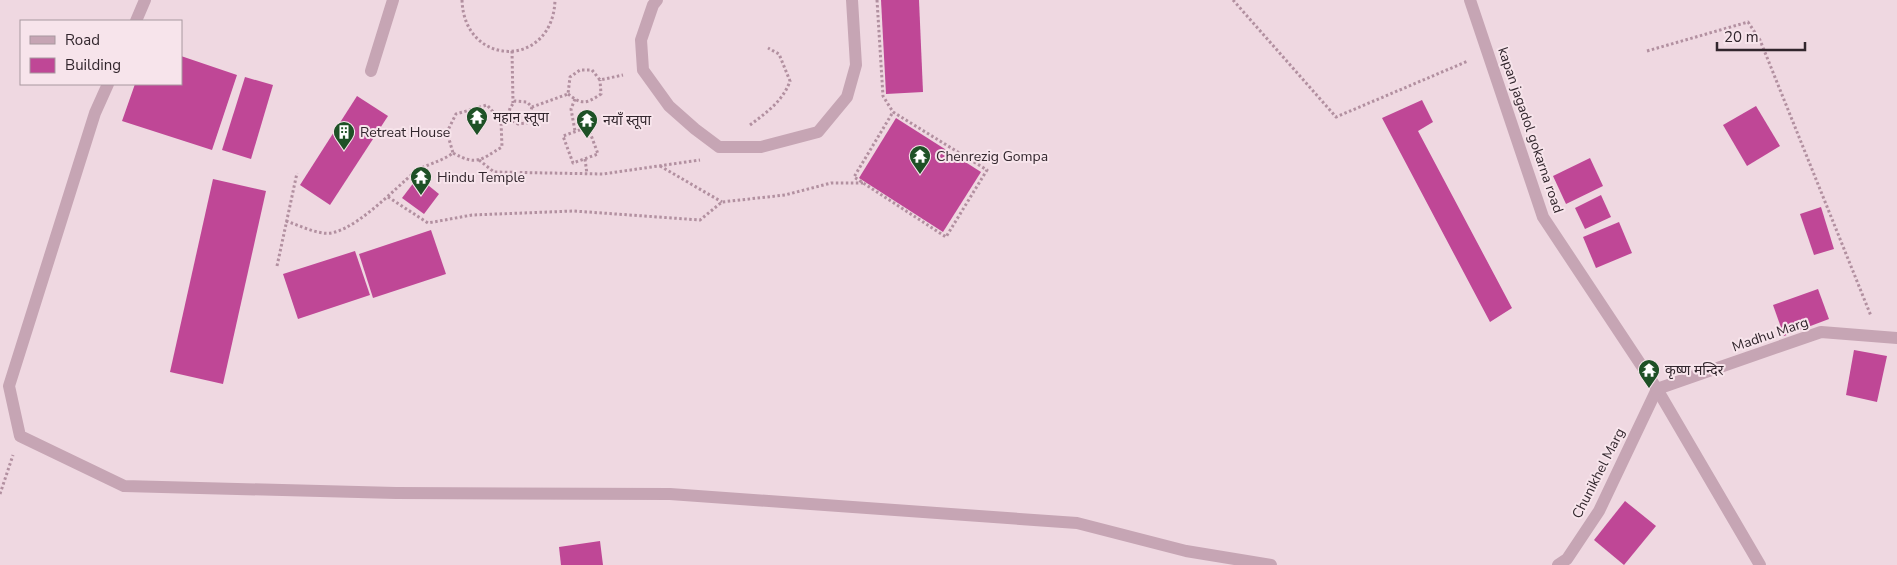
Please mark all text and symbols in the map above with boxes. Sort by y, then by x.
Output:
legend [20,20,182,85]
scale bar [1717,20,1804,52]
text: 20 m [1724,27,1759,47]
text: Road [65,30,100,50]
street label: kapan jagadol gokarna road [1493,45,1568,216]
text: Building [65,55,121,75]
temple icon: महान स्तूपा [465,105,489,136]
place label: महान स्तूपा [493,108,549,127]
temple icon: नयाँ स्तूपा [575,108,599,139]
place label: नयाँ स्तूपा [603,111,651,130]
building icon: Retreat House [332,120,356,151]
place label: Retreat House [360,123,450,142]
temple icon: Chenrezig Gompa [908,144,932,175]
place label: Chenrezig Gompa [936,147,1048,166]
temple icon: Hindu Temple [409,165,433,196]
place label: Hindu Temple [437,168,525,187]
street label: Madhu Marg [1729,313,1811,356]
temple icon: कृष्ण मन्दिर [1637,358,1661,389]
place label: कृष्ण मन्दिर [1665,361,1724,380]
street label: Chunikhel Marg [1567,425,1629,522]

